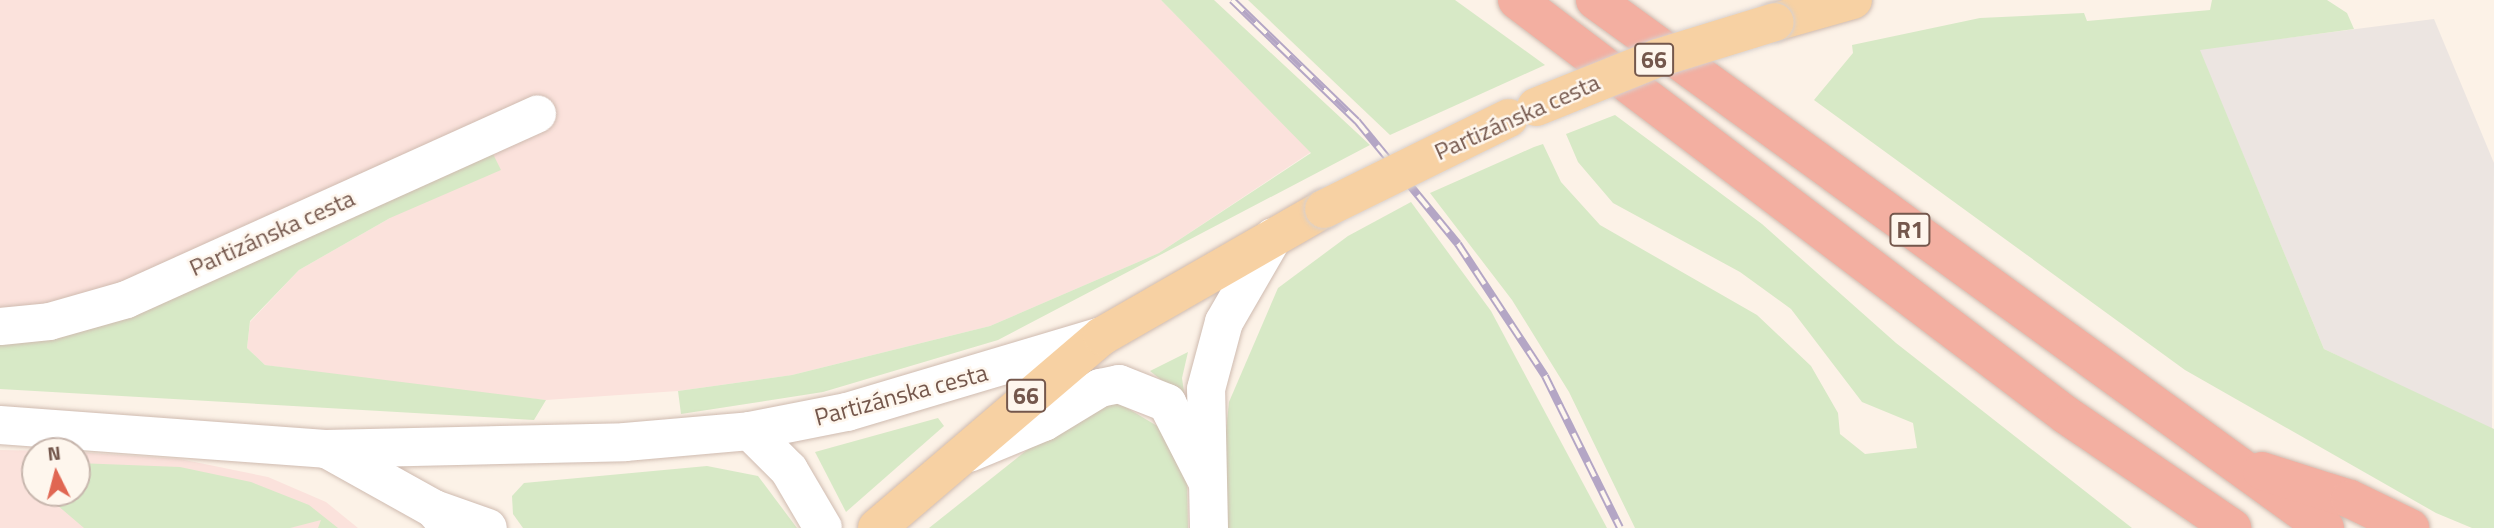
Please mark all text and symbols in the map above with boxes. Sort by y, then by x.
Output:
road number: 66 [1633,40,1675,80]
street label: Partizánska cesta [1430,68,1604,166]
street label: Partizánska cesta [185,184,359,282]
road number: R1 [1889,210,1931,249]
street label: Partizánska cesta [811,358,991,432]
road number: 66 [1005,376,1047,416]
north arrow [21,437,91,507]
text: N [46,437,62,468]

